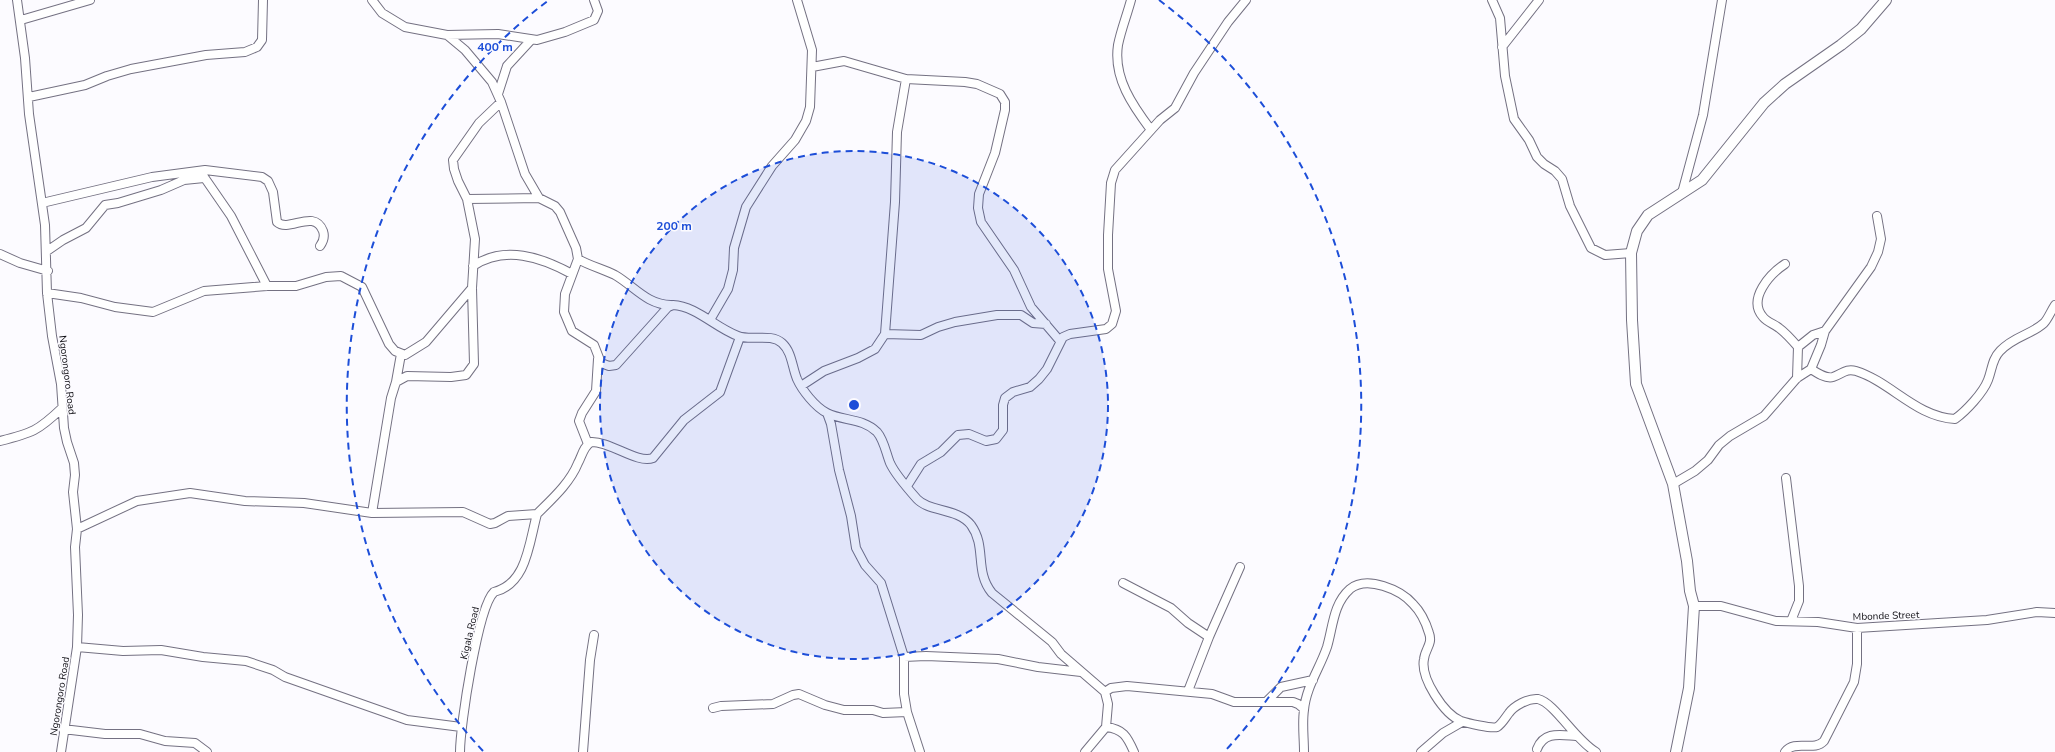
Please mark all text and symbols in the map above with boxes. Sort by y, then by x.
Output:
text: 400 m [477,39,513,55]
text: 200 m [656,218,692,234]
street label: Ngorongoro Road [55,335,79,416]
centre of rings [847,398,861,412]
street label: Kigala Road [457,605,483,661]
street label: Mbonde Street [1852,608,1920,624]
street label: Ngorongoro Road [47,655,73,737]

